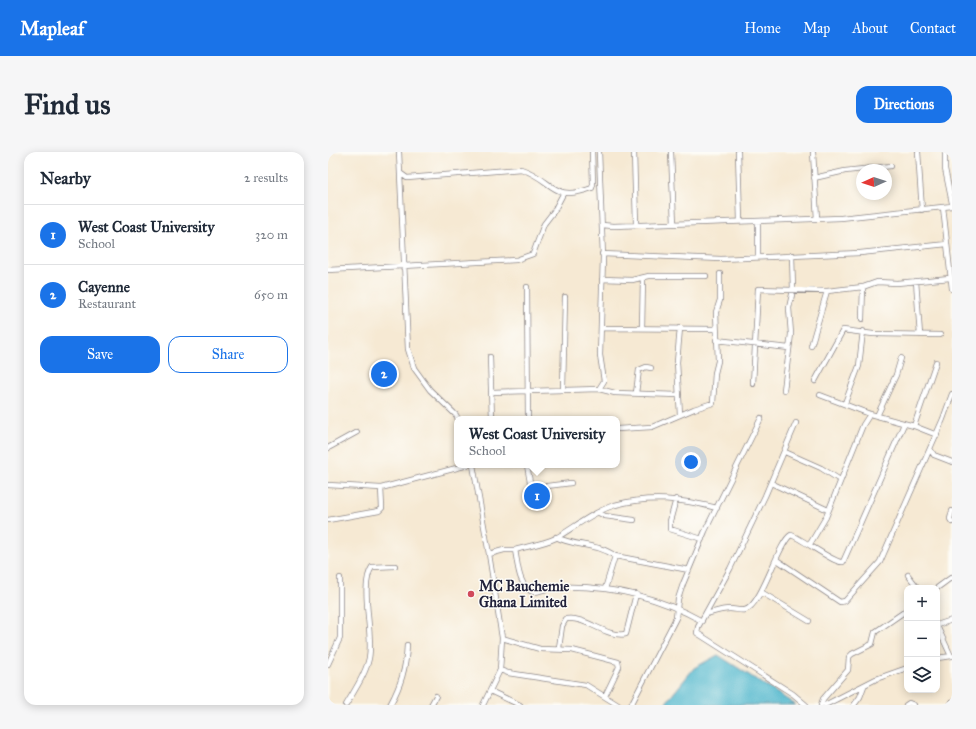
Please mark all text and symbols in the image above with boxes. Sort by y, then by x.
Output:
text: Mapleaf [20,17,84,40]
text: Home [744,20,781,37]
text: Map [803,20,830,37]
text: About [852,20,888,37]
text: Contact [910,20,956,37]
button: Directions [856,86,952,123]
text: Find us [24,87,110,122]
north arrow [856,164,892,200]
text: Nearby [40,168,91,189]
text: 2 results [244,170,288,186]
text: West Coast University [78,218,214,236]
text: 1 [50,227,56,243]
text: 320 m [255,227,288,243]
text: School [78,236,115,252]
text: Cayenne [78,278,130,296]
text: 2 [50,287,56,303]
text: 650 m [254,287,288,303]
text: Restaurant [78,296,136,312]
button: Save [40,336,160,373]
button: Share [168,336,288,373]
pin: 2 [371,359,397,389]
popup [454,416,620,468]
text: West Coast University [469,425,605,443]
text: School [469,443,506,459]
your location [681,452,701,472]
pin: 1 [524,481,550,511]
place label: MC Bauchemie Ghana Limited [479,578,569,611]
map controls [904,585,940,693]
button: + [904,585,940,621]
marker: MC Bauchemie Ghana Limited [466,589,476,599]
button: − [904,621,940,657]
button: layers [904,657,940,693]

